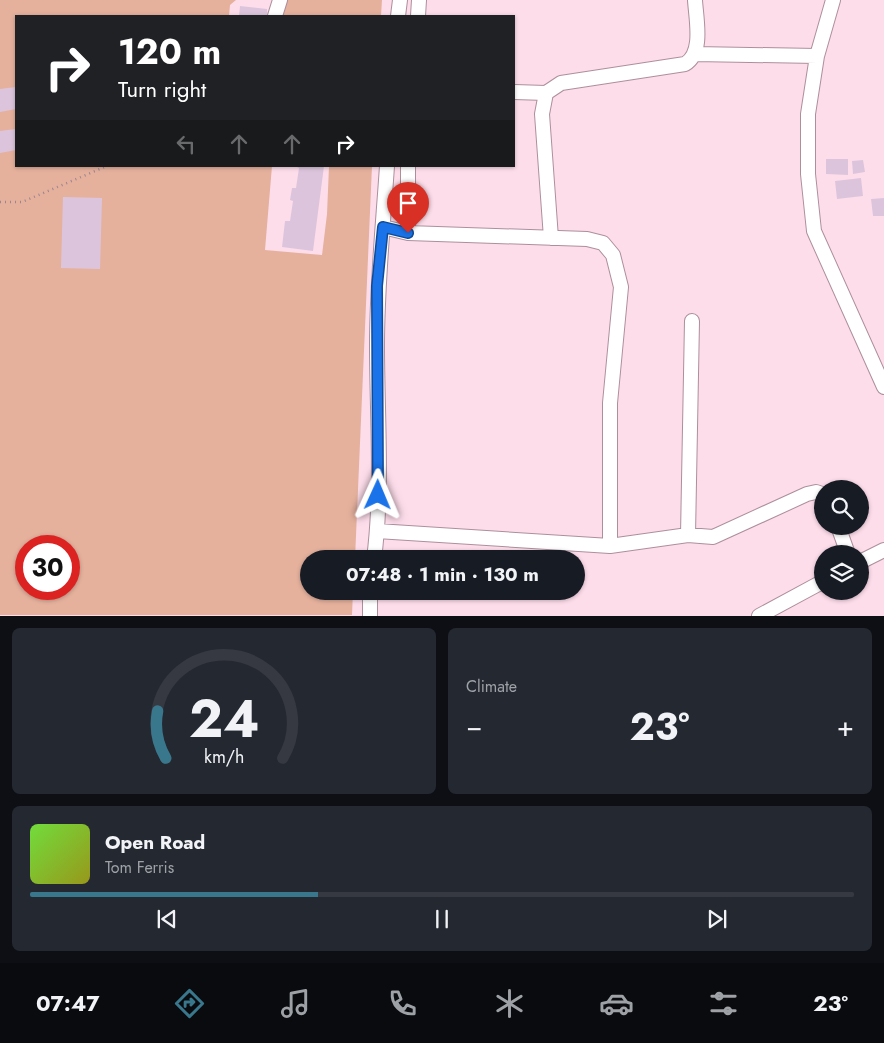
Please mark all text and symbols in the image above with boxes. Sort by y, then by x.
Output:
text: 120 m [118,27,221,77]
icon: right [35,35,100,100]
text: Turn right [118,73,206,105]
icon: left [172,130,200,158]
icon: ahead [225,130,253,158]
icon: ahead [278,130,306,158]
icon: right [331,130,359,158]
pin [387,182,429,233]
icon: arrive [394,189,422,217]
position arrow [351,468,403,520]
map controls [814,480,869,600]
button: search [814,480,869,535]
speed limit sign: 30 [15,535,80,600]
button: layers [814,545,869,600]
text: 07:48 · 1 min · 130 m [346,561,539,588]
text: Climate [466,675,517,698]
text: 24 [189,681,259,757]
text: 23° [630,699,690,754]
text: − [466,706,483,747]
text: + [837,706,854,747]
text: km/h [204,744,244,770]
text: Open Road [105,829,205,856]
text: Tom Ferris [105,856,174,879]
icon: previous [153,905,181,933]
icon: pause [428,905,456,933]
icon: next [703,905,731,933]
icon: directions [172,986,207,1021]
icon: music [278,986,313,1021]
icon: phone [385,986,420,1021]
icon: climate [492,986,527,1021]
icon: car [599,986,634,1021]
icon: filters [706,986,741,1021]
text: 07:47 [36,987,100,1019]
text: 23° [813,987,848,1019]

